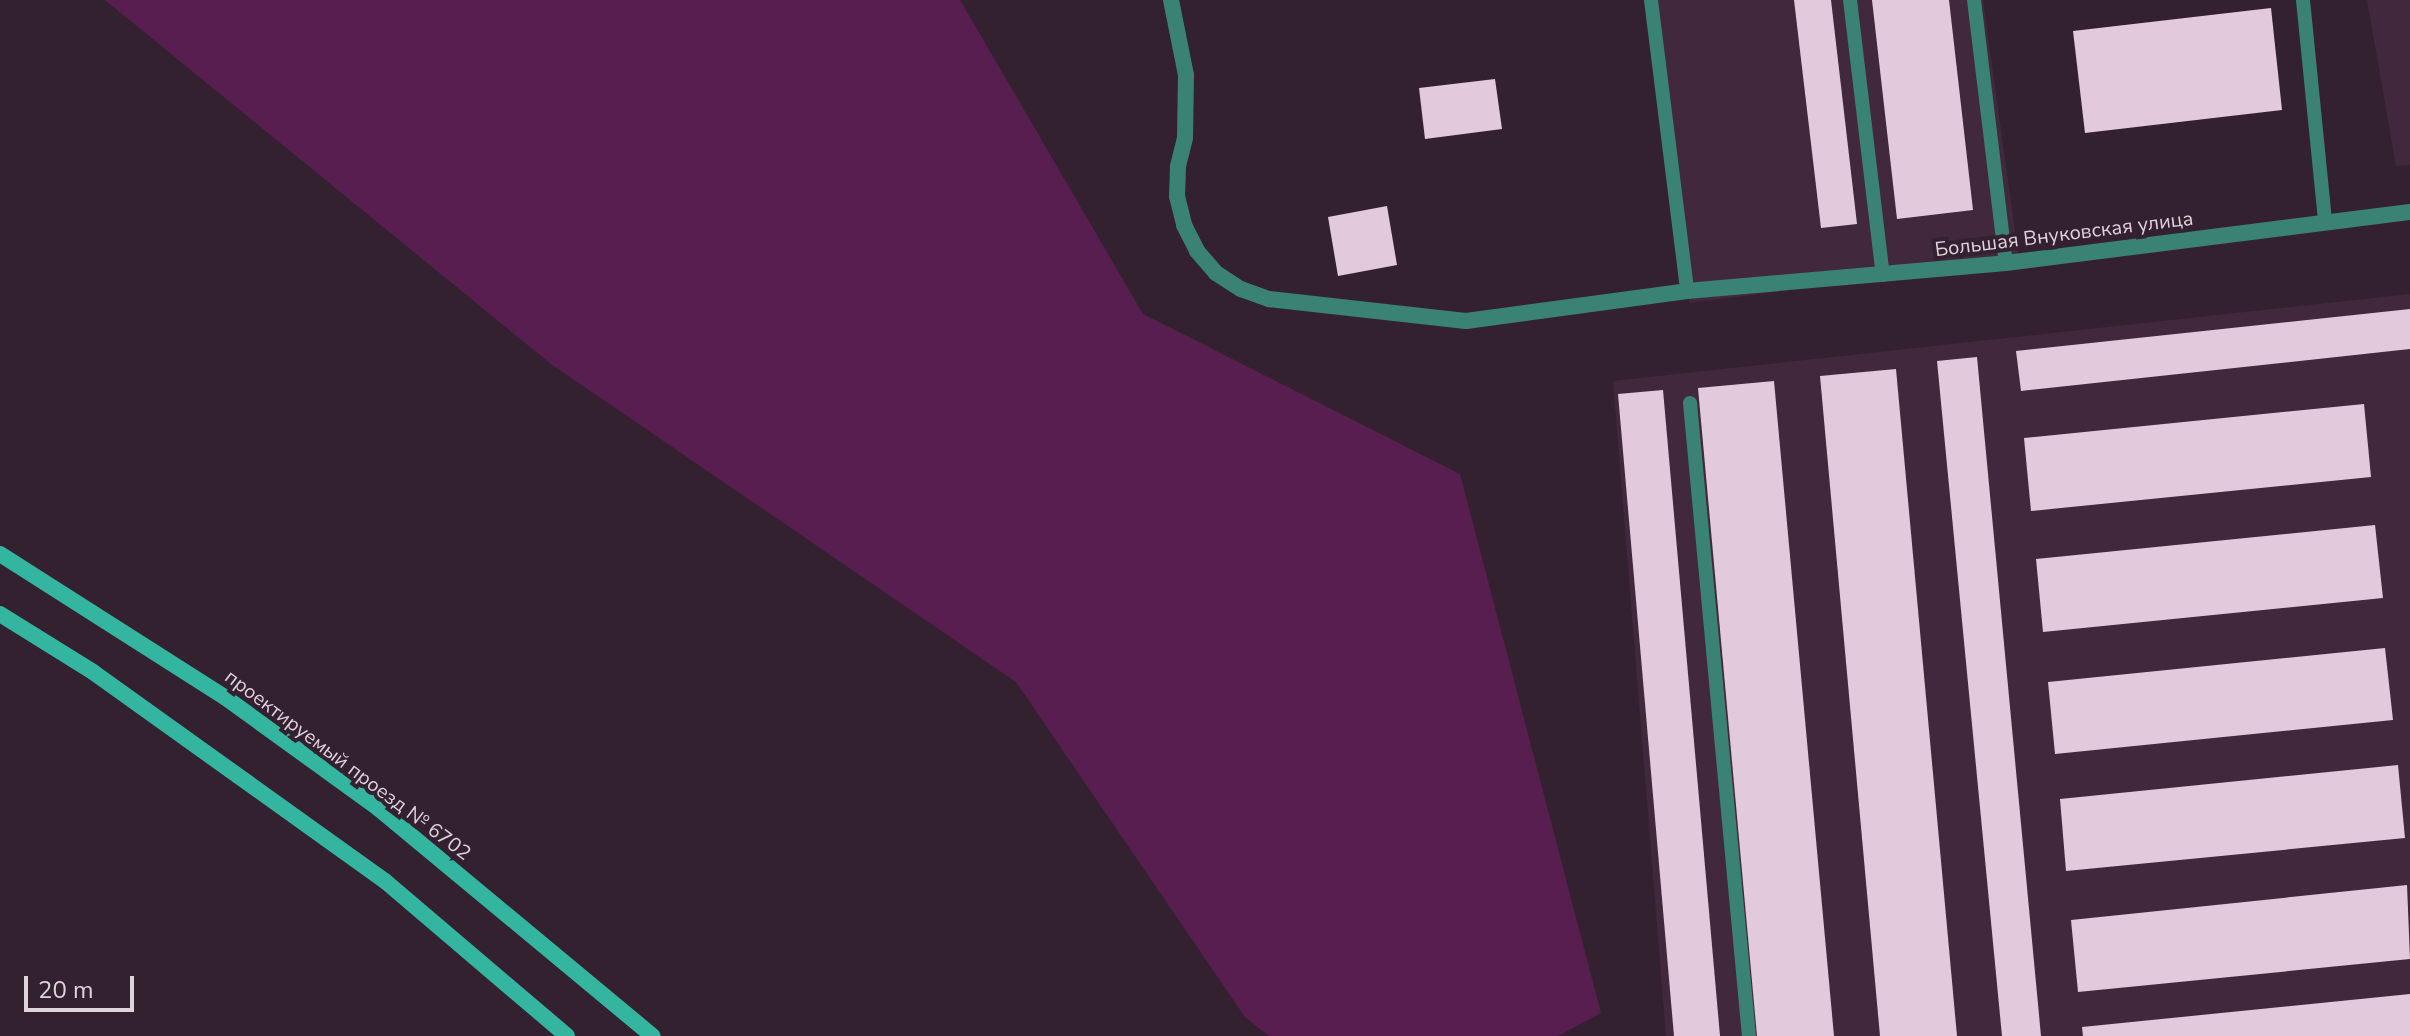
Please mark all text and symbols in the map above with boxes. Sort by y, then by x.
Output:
street label: Большая Внуковская улица [1933,206,2195,262]
street label: проектируемый проезд № 6702 [220,665,476,865]
scale bar [28,960,138,1010]
text: 20 m [38,974,94,1006]

